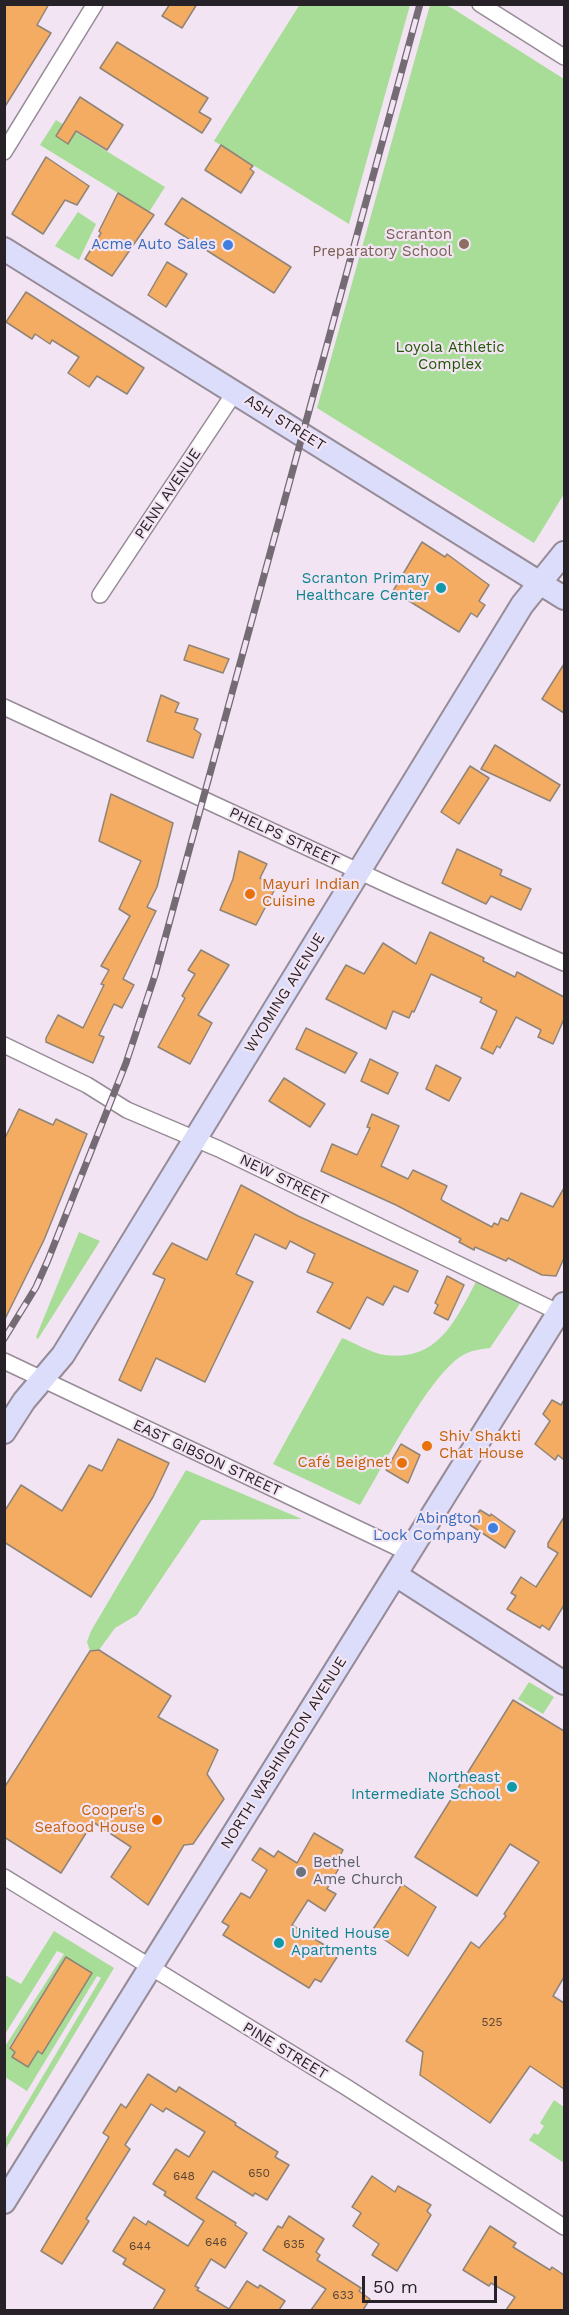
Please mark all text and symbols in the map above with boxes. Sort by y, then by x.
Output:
place label: Scranton Preparatory School [312,226,452,261]
place label: Acme Auto Sales [91,236,216,254]
marker: Scranton Preparatory School [457,237,471,251]
marker: Acme Auto Sales [221,238,235,252]
park label: Loyola Athletic Complex [395,339,505,374]
street label: ASH STREET [241,391,329,455]
street label: PENN AVENUE [131,445,205,543]
place label: Scranton Primary Healthcare Center [295,570,429,605]
marker: Scranton Primary Healthcare Center [434,581,448,595]
street label: PHELPS STREET [226,804,342,870]
place label: Mayuri Indian Cuisine [262,876,360,911]
marker: Mayuri Indian Cuisine [243,887,257,901]
street label: WYOMING AVENUE [241,930,329,1056]
street label: NEW STREET [237,1151,331,1209]
street label: EAST GIBSON STREET [130,1416,284,1500]
place label: Shiv Shakti Chat House [439,1428,524,1463]
marker: Shiv Shakti Chat House [420,1439,434,1453]
place label: Café Beignet [297,1454,390,1472]
marker: Café Beignet [395,1456,409,1470]
place label: Abington Lock Company [373,1510,481,1545]
marker: Abington Lock Company [486,1521,500,1535]
street label: NORTH WASHINGTON AVENUE [217,1654,351,1852]
place label: Northeast Intermediate School [351,1769,500,1804]
marker: Northeast Intermediate School [505,1780,519,1794]
place label: Cooper's Seafood House [34,1802,145,1837]
marker: Cooper's Seafood House [150,1813,164,1827]
place label: Bethel Ame Church [313,1854,403,1889]
marker: Bethel Ame Church [294,1865,308,1879]
place label: United House Apartments [291,1925,390,1960]
marker: United House Apartments [272,1936,286,1950]
house number: 525 [482,2015,502,2029]
street label: PINE STREET [239,2019,331,2083]
house number: 650 [248,2166,270,2180]
house number: 648 [173,2169,195,2183]
house number: 646 [205,2235,227,2249]
house number: 635 [283,2237,305,2251]
house number: 644 [129,2239,151,2253]
scale bar [365,2264,500,2302]
text: 50 m [373,2276,418,2297]
house number: 633 [332,2288,354,2302]

